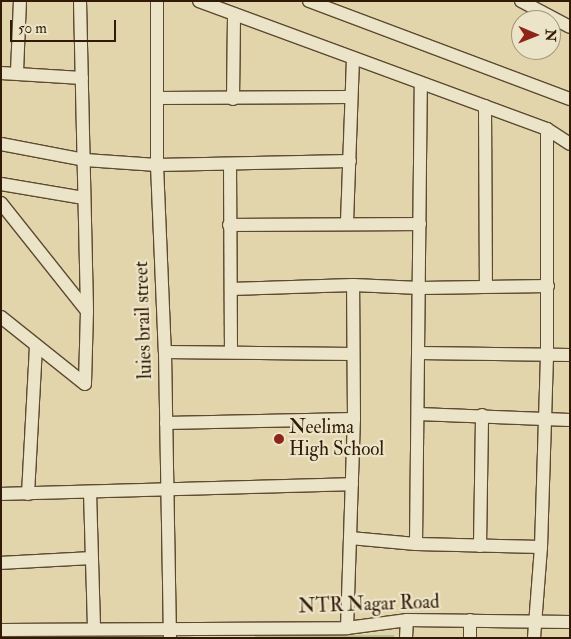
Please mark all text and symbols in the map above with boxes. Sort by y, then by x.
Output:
scale bar [12,10,119,42]
north arrow [511,10,561,60]
text: 50 m [18,19,47,38]
text: N [542,29,559,42]
street label: luies brail street [131,261,157,379]
place label: Neelima High School [289,417,384,461]
marker: Neelima High School [273,433,285,445]
street label: NTR Nagar Road [298,591,440,619]

